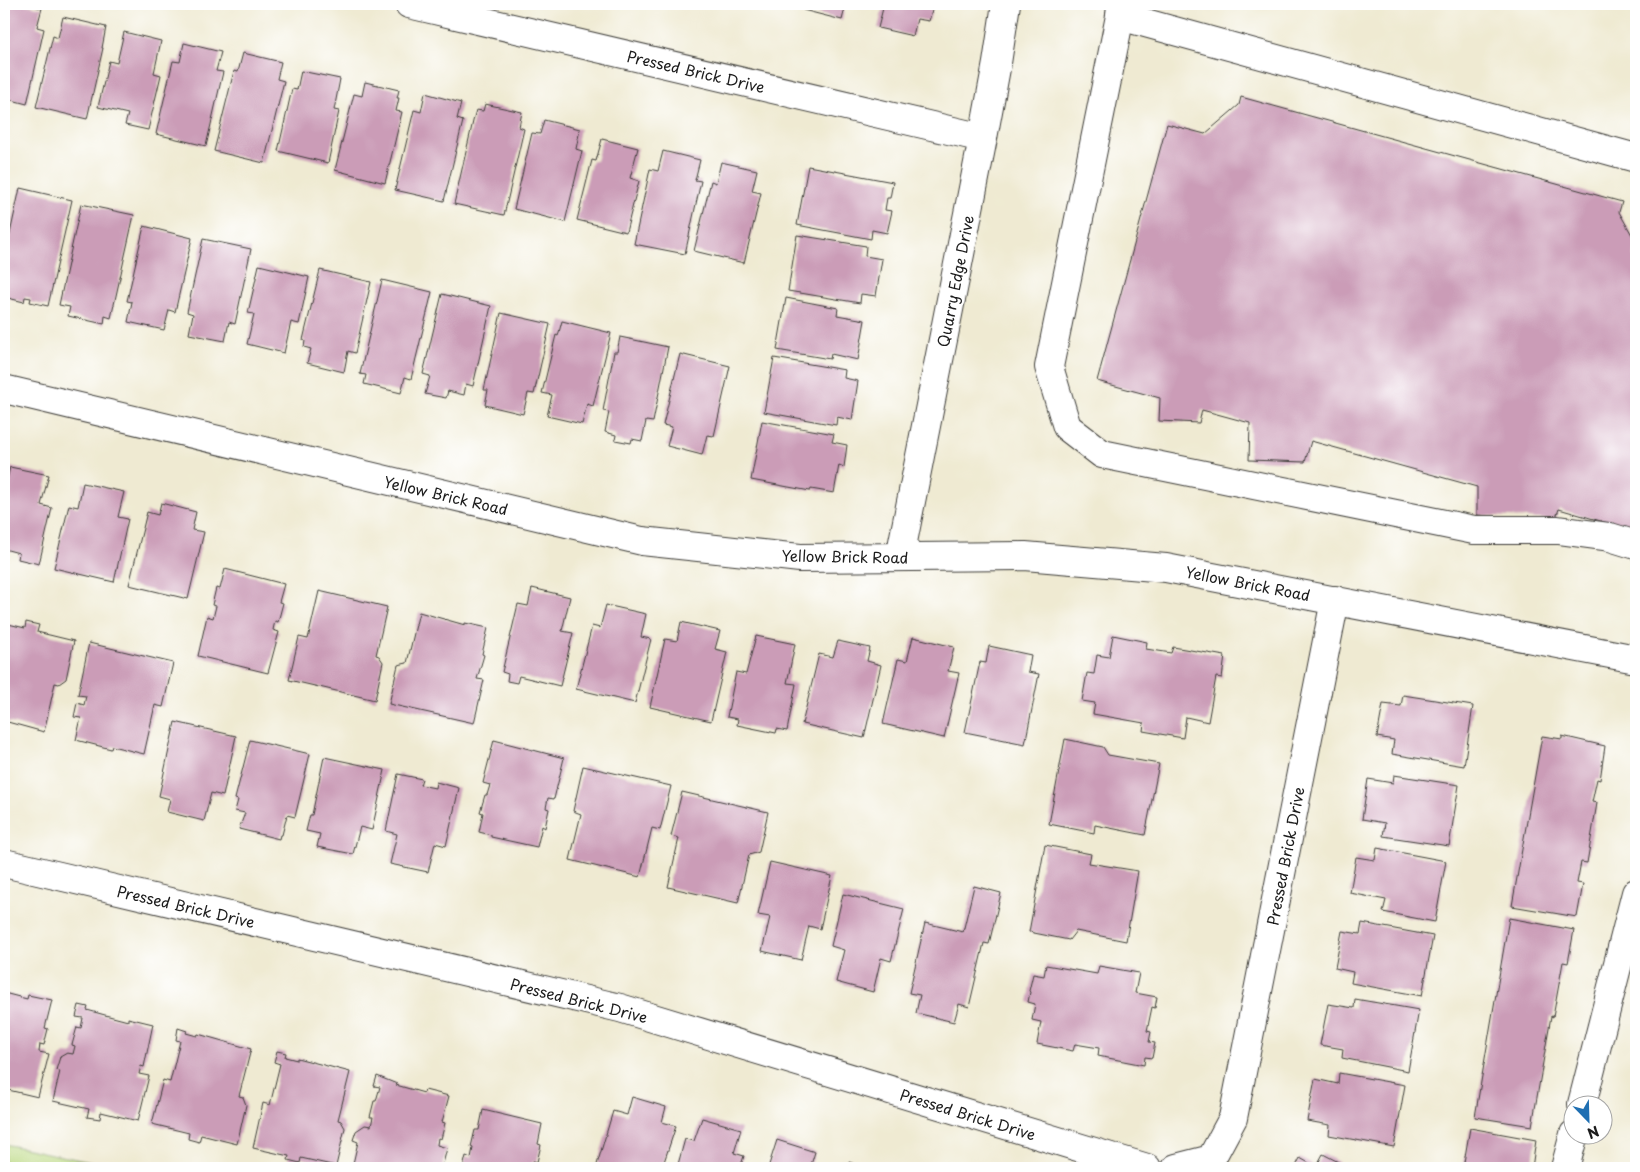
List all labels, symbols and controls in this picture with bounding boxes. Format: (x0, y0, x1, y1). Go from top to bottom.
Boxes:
street label: Pressed Brick Drive (625, 44, 767, 98)
street label: Quarry Edge Drive (931, 213, 979, 349)
street label: Yellow Brick Road (382, 470, 510, 520)
street label: Yellow Brick Road (781, 543, 909, 569)
street label: Yellow Brick Road (1184, 560, 1312, 606)
street label: Pressed Brick Drive (1260, 785, 1310, 927)
street label: Pressed Brick Drive (115, 879, 257, 933)
street label: Pressed Brick Drive (508, 972, 650, 1028)
street label: Pressed Brick Drive (897, 1082, 1039, 1146)
north arrow (1562, 1094, 1612, 1144)
text: N (1584, 1121, 1602, 1144)

